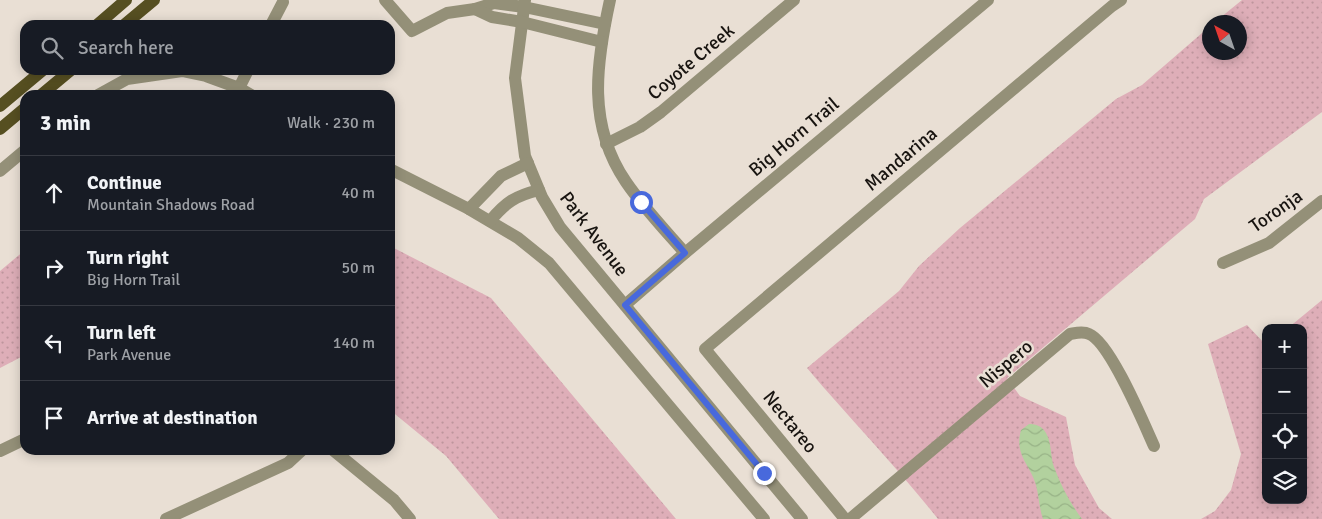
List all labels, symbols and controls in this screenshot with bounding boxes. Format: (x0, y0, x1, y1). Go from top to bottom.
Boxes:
north arrow (1202, 15, 1247, 60)
street label: Coyote Creek (643, 18, 740, 105)
search box (20, 20, 395, 75)
icon: search (38, 34, 66, 62)
text: Search here (78, 36, 174, 60)
street label: Big Horn Trail (744, 92, 844, 182)
text: 3 min (40, 110, 91, 136)
text: Walk · 230 m (287, 113, 375, 133)
street label: Mandarina (860, 122, 942, 196)
text: Continue (87, 171, 162, 195)
icon: ahead (40, 179, 68, 207)
text: 40 m (341, 183, 375, 203)
street label: Toronja (1245, 184, 1307, 238)
street label: Park Avenue (554, 187, 634, 281)
route start (630, 191, 653, 214)
text: Mountain Shadows Road (87, 195, 255, 215)
text: Turn right (87, 246, 169, 270)
icon: right (40, 254, 68, 282)
text: 50 m (341, 258, 375, 278)
text: Big Horn Trail (87, 270, 180, 290)
text: Turn left (87, 321, 156, 345)
map controls (1262, 324, 1307, 504)
button: + (1262, 324, 1307, 369)
icon: left (40, 329, 68, 357)
text: 140 m (333, 333, 375, 353)
street label: Nispero (974, 335, 1038, 393)
text: Park Avenue (87, 345, 171, 365)
button: − (1262, 369, 1307, 414)
street label: Nectareo (757, 386, 823, 458)
icon: arrive (40, 404, 68, 432)
text: Arrive at destination (87, 406, 258, 430)
button: locate (1262, 414, 1307, 459)
button: layers (1262, 459, 1307, 504)
route end (753, 462, 776, 485)

